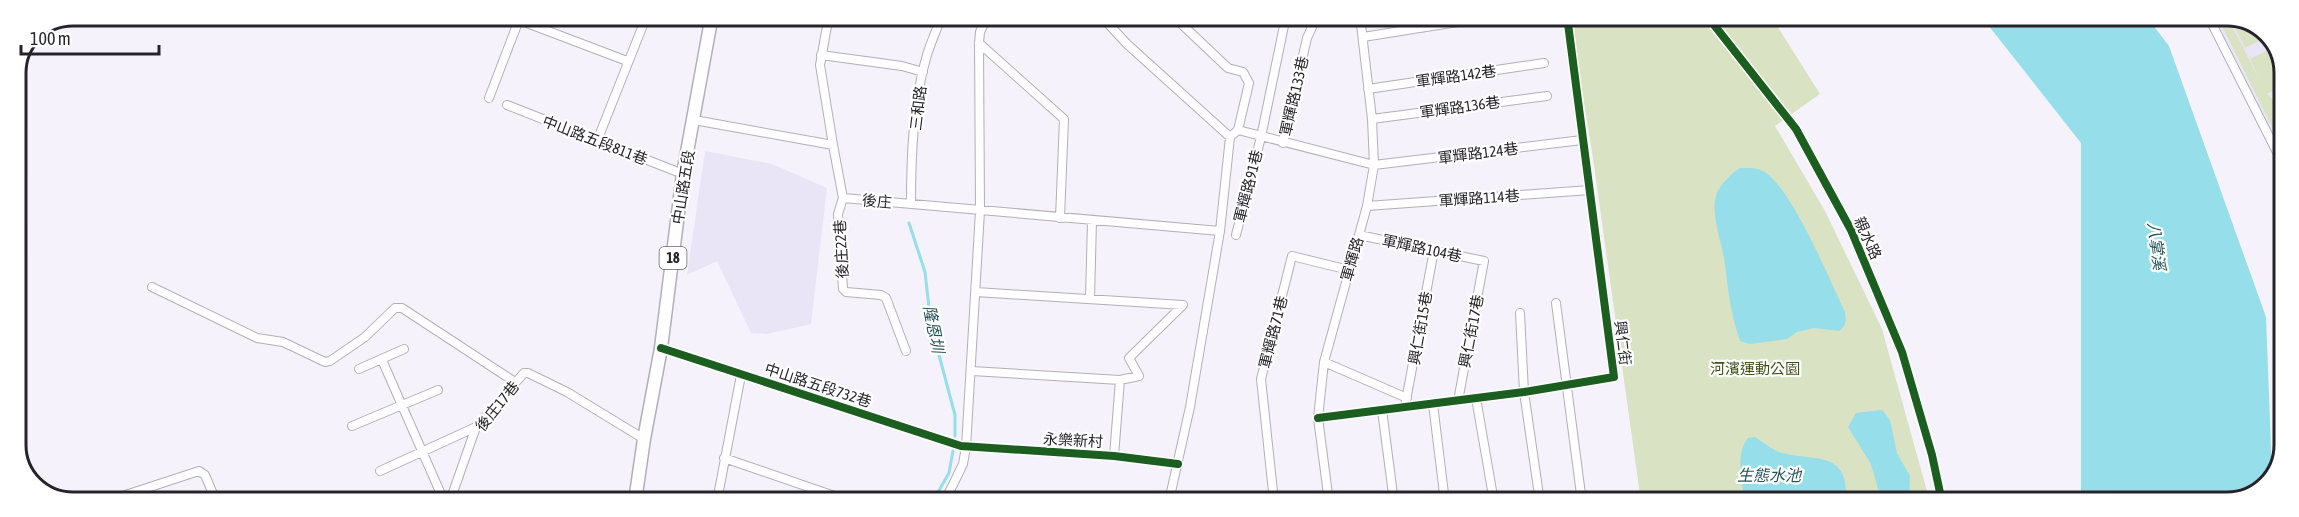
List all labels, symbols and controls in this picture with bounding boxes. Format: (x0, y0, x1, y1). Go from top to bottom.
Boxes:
scale bar (21, 18, 159, 56)
text: 100 m (30, 28, 71, 49)
street label: 軍輝路133巷 (1277, 55, 1311, 137)
street label: 軍輝路142巷 (1415, 62, 1497, 90)
street label: 三和路 (907, 85, 929, 131)
street label: 軍輝路136巷 (1419, 93, 1501, 121)
street label: 中山路五段811巷 (540, 112, 650, 168)
street label: 軍輝路124巷 (1437, 140, 1519, 166)
street label: 軍輝路91巷 (1231, 148, 1265, 224)
street label: 中山路五段 (669, 149, 697, 225)
street label: 軍輝路114巷 (1438, 187, 1520, 209)
street label: 後庄 (861, 191, 893, 211)
street label: 親水路 (1851, 214, 1885, 262)
street label: 後庄22巷 (831, 219, 851, 279)
water label: 八掌溪 (2145, 221, 2169, 273)
street label: 軍輝路104巷 (1381, 231, 1463, 265)
street label: 軍輝路 (1338, 235, 1366, 283)
road number: 18 (660, 247, 686, 269)
street label: 興仁街15巷 (1405, 290, 1435, 366)
street label: 興仁街17巷 (1456, 293, 1486, 369)
street label: 軍輝路71巷 (1256, 294, 1290, 370)
water label: 隆恩圳 (921, 304, 948, 356)
street label: 興仁街 (1612, 320, 1634, 366)
street label: 中山路五段732巷 (763, 360, 873, 410)
park label: 河濱運動公園 (1710, 360, 1800, 377)
street label: 後庄17巷 (472, 378, 522, 434)
street label: 永樂新村 (1043, 430, 1103, 450)
water label: 生態水池 (1737, 466, 1803, 484)

